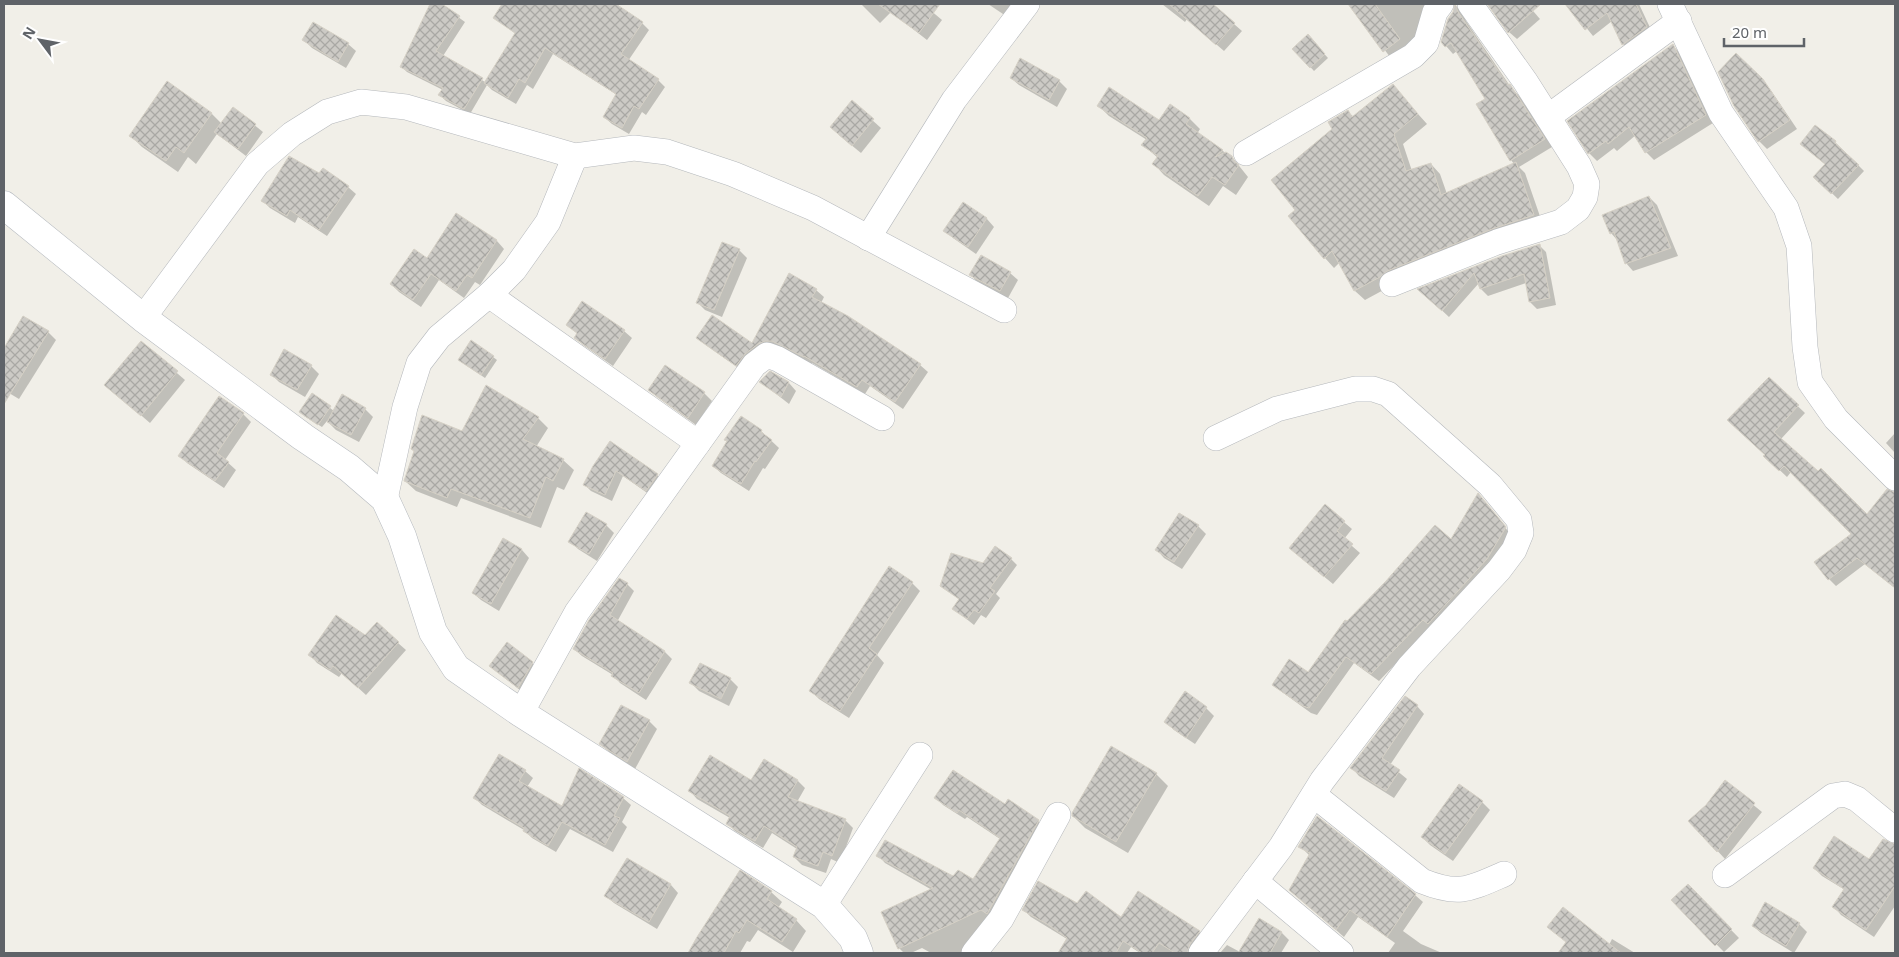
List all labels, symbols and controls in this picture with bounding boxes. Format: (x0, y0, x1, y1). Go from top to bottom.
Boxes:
north arrow (15, 15, 65, 65)
scale bar (1724, 15, 1804, 47)
text: 20 m (1732, 22, 1767, 42)
text: N (17, 23, 40, 43)

